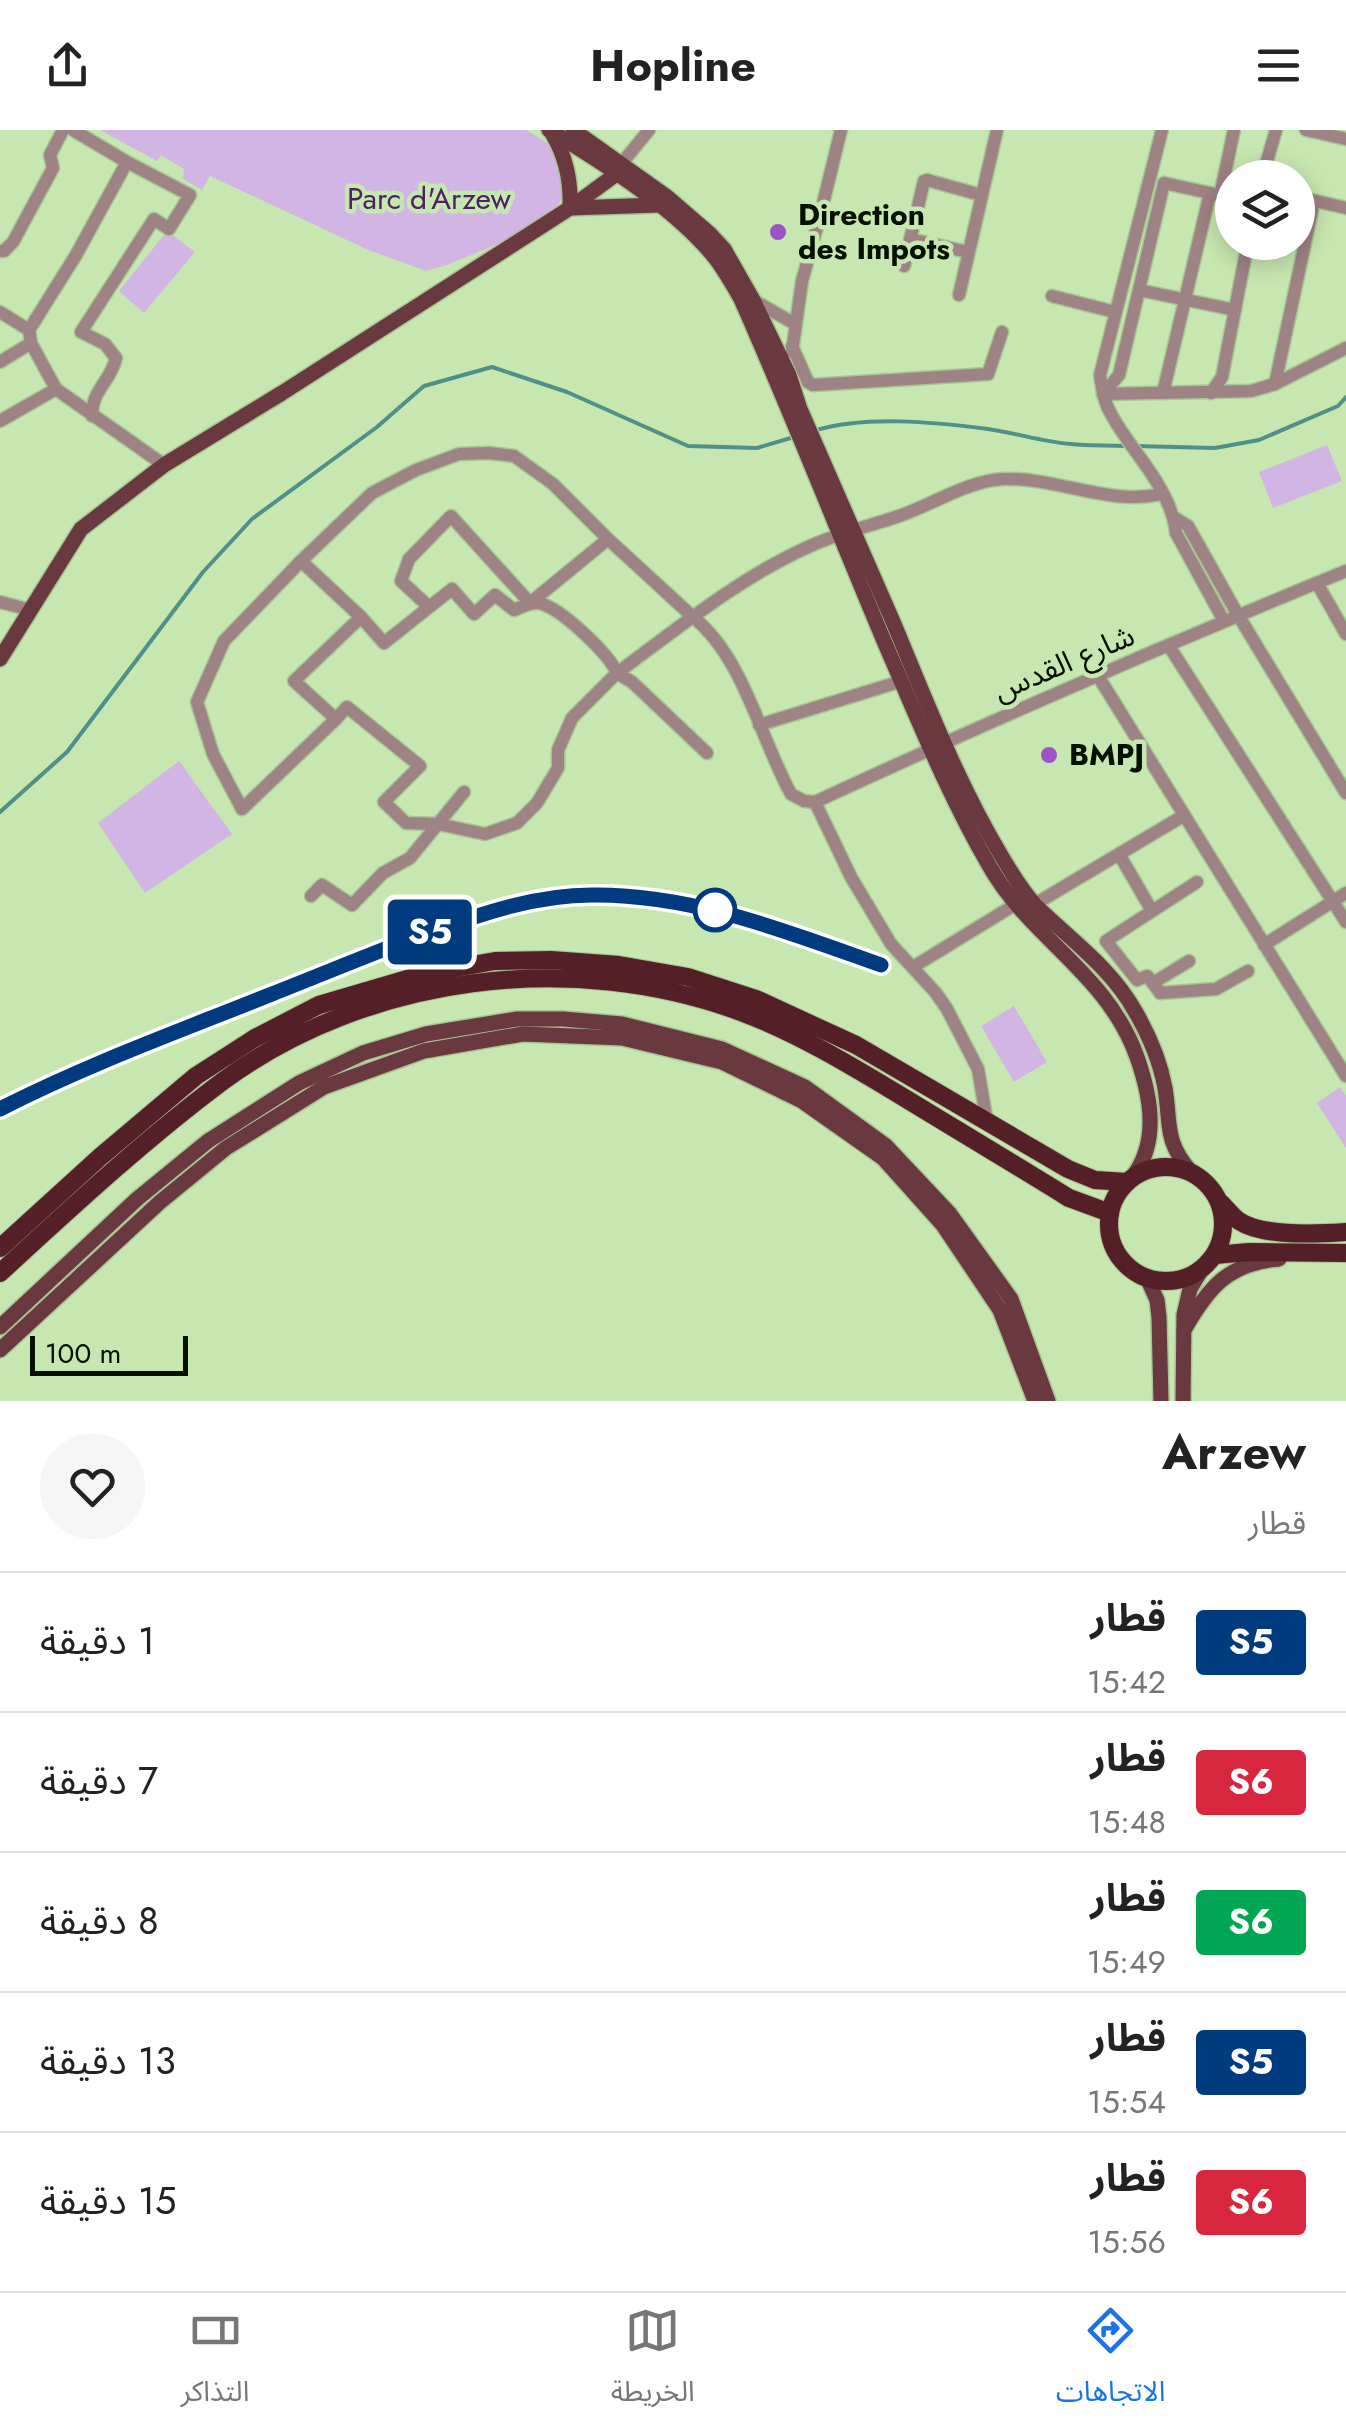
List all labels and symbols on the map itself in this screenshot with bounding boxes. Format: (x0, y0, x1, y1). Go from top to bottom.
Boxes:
park label: Parc d'Arzew (347, 177, 512, 220)
place label: Direction des Impots (798, 193, 950, 270)
marker: Direction des Impots (767, 221, 789, 243)
street label: شارع القدس (987, 614, 1141, 712)
place label: BMPJ (1069, 733, 1144, 776)
marker: BMPJ (1038, 744, 1060, 766)
unlabelled marker (694, 889, 736, 931)
line badge: S5 (385, 900, 475, 964)
scale bar (30, 1331, 188, 1376)

